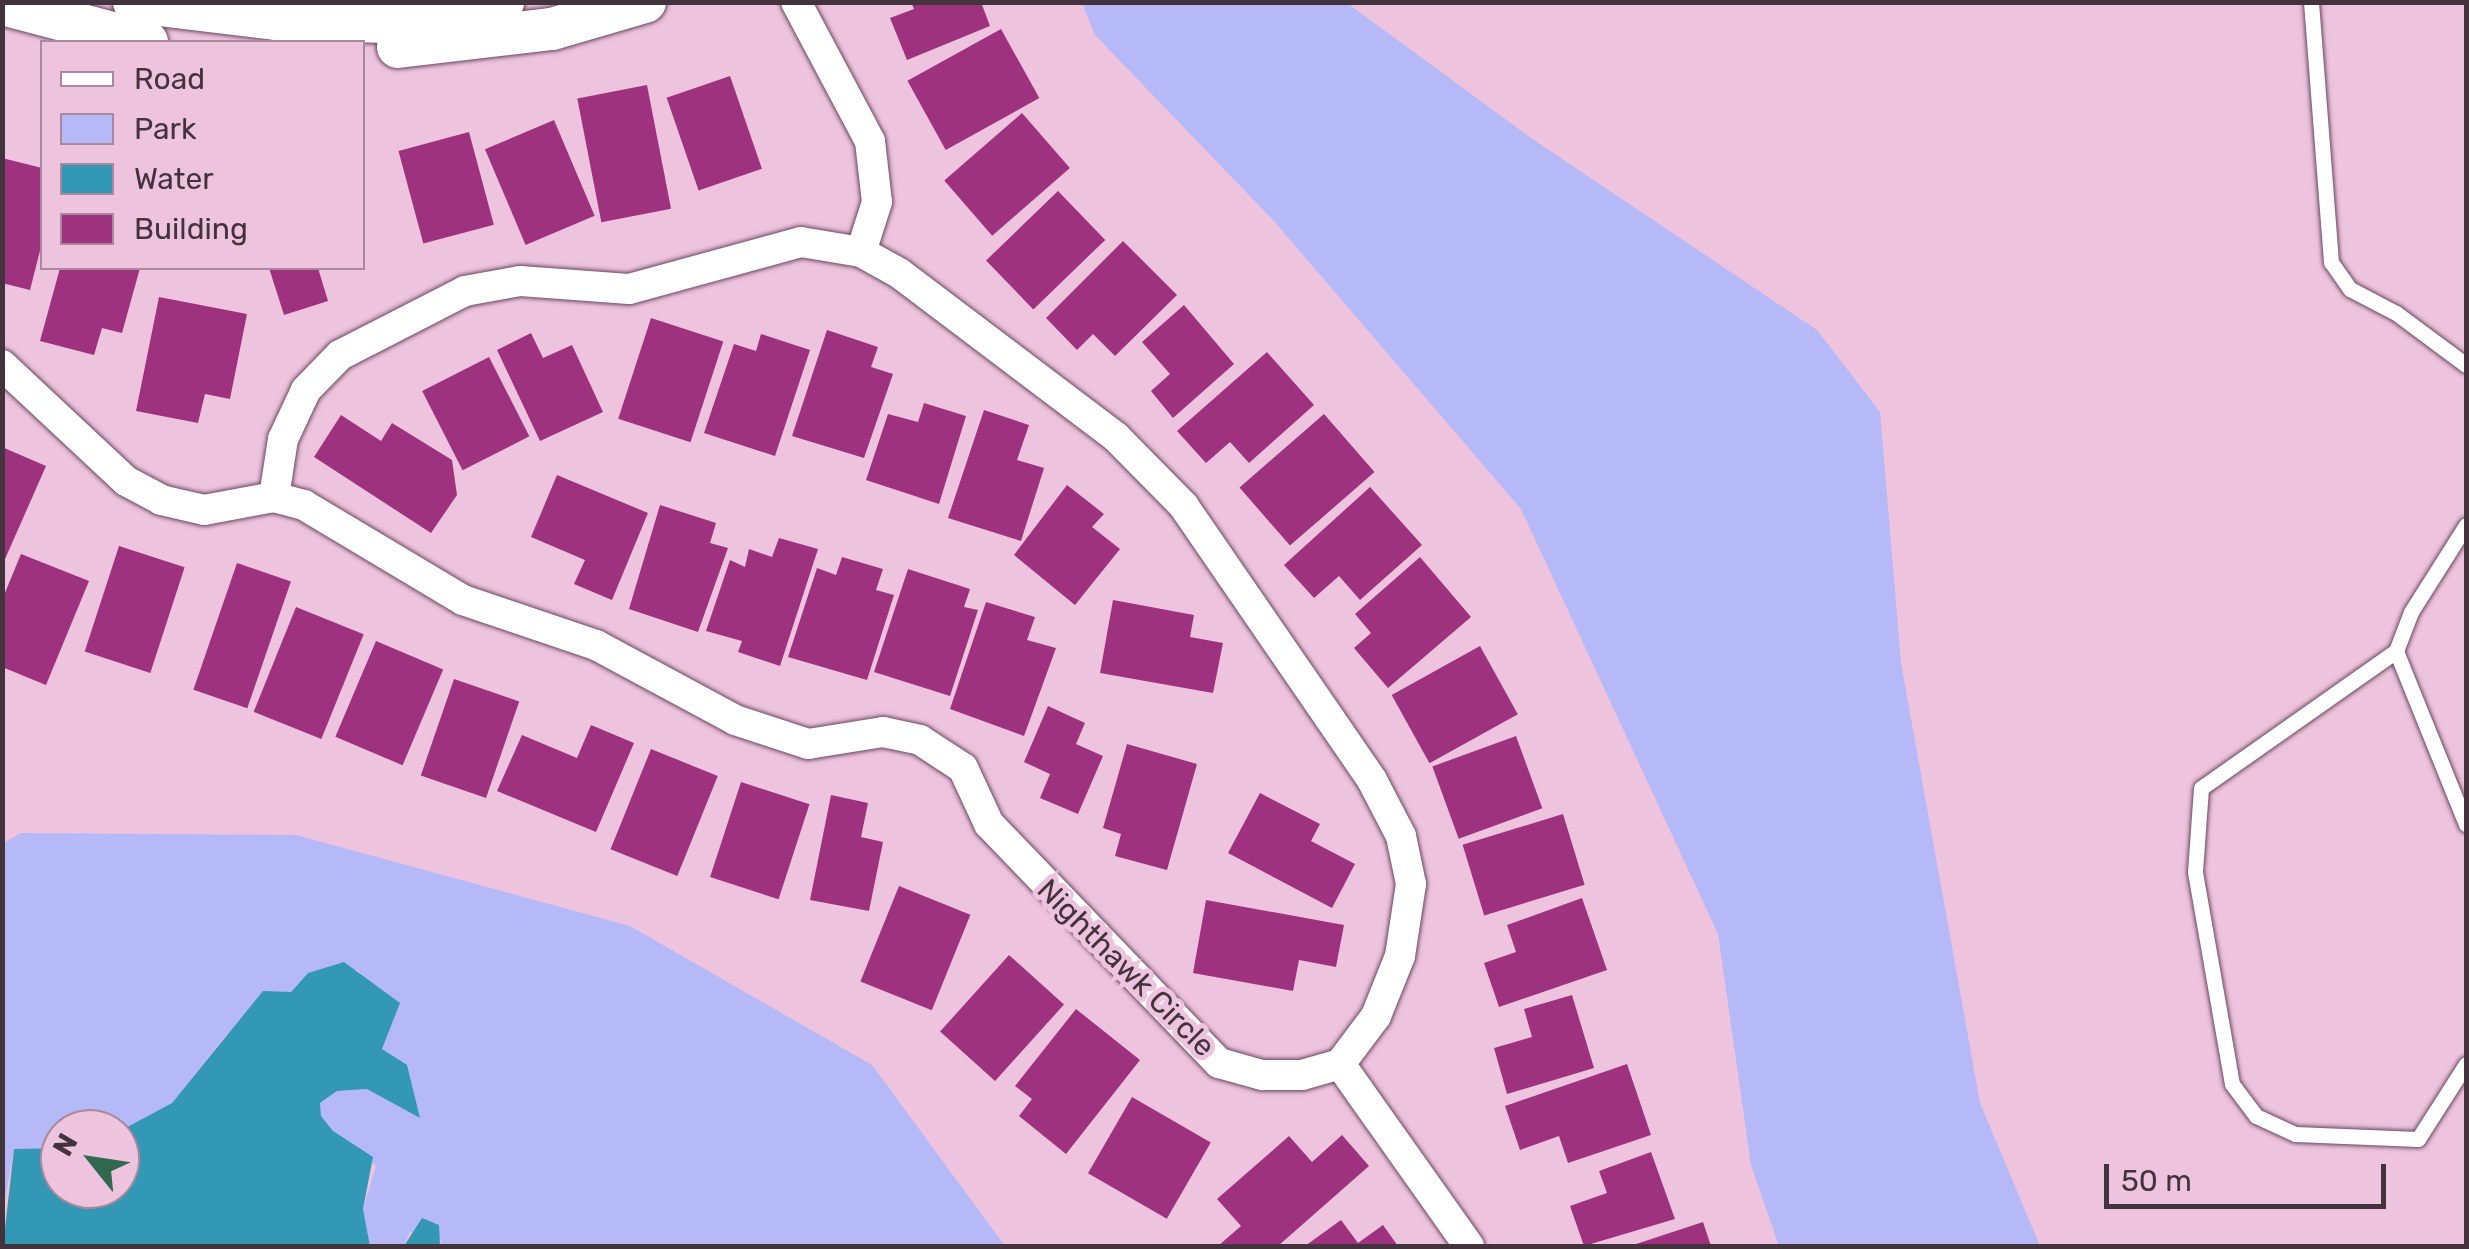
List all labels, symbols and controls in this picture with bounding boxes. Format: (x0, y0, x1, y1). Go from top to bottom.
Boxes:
legend (40, 40, 365, 270)
text: Road (134, 61, 205, 97)
text: Park (134, 111, 196, 147)
text: Water (134, 161, 214, 197)
text: Building (134, 211, 248, 247)
street label: Nighthawk Circle (1030, 872, 1222, 1064)
north arrow (40, 1109, 140, 1209)
text: N (46, 1128, 85, 1162)
scale bar (2109, 1144, 2392, 1206)
text: 50 m (2121, 1163, 2192, 1199)

